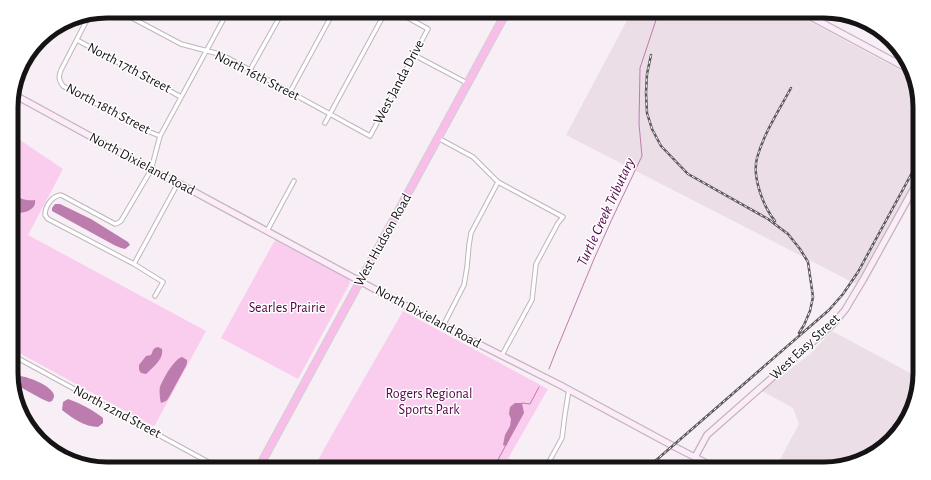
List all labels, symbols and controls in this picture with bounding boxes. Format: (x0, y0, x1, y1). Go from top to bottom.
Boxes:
street label: West Janda Drive (371, 38, 427, 126)
street label: North 17th Street (85, 40, 173, 96)
street label: North 16th Street (212, 49, 302, 104)
street label: North 18th Street (64, 81, 153, 137)
street label: North Dixieland Road (87, 130, 197, 198)
water label: Turtle Creek Tributary (574, 155, 638, 268)
street label: West Hudson Road (352, 191, 414, 289)
street label: North Dixieland Road (373, 283, 483, 351)
park label: Searles Prairie (249, 301, 325, 315)
street label: West Easy Street (767, 311, 843, 383)
street label: North 22nd Street (71, 383, 164, 441)
park label: Rogers Regional Sports Park (385, 387, 473, 417)

